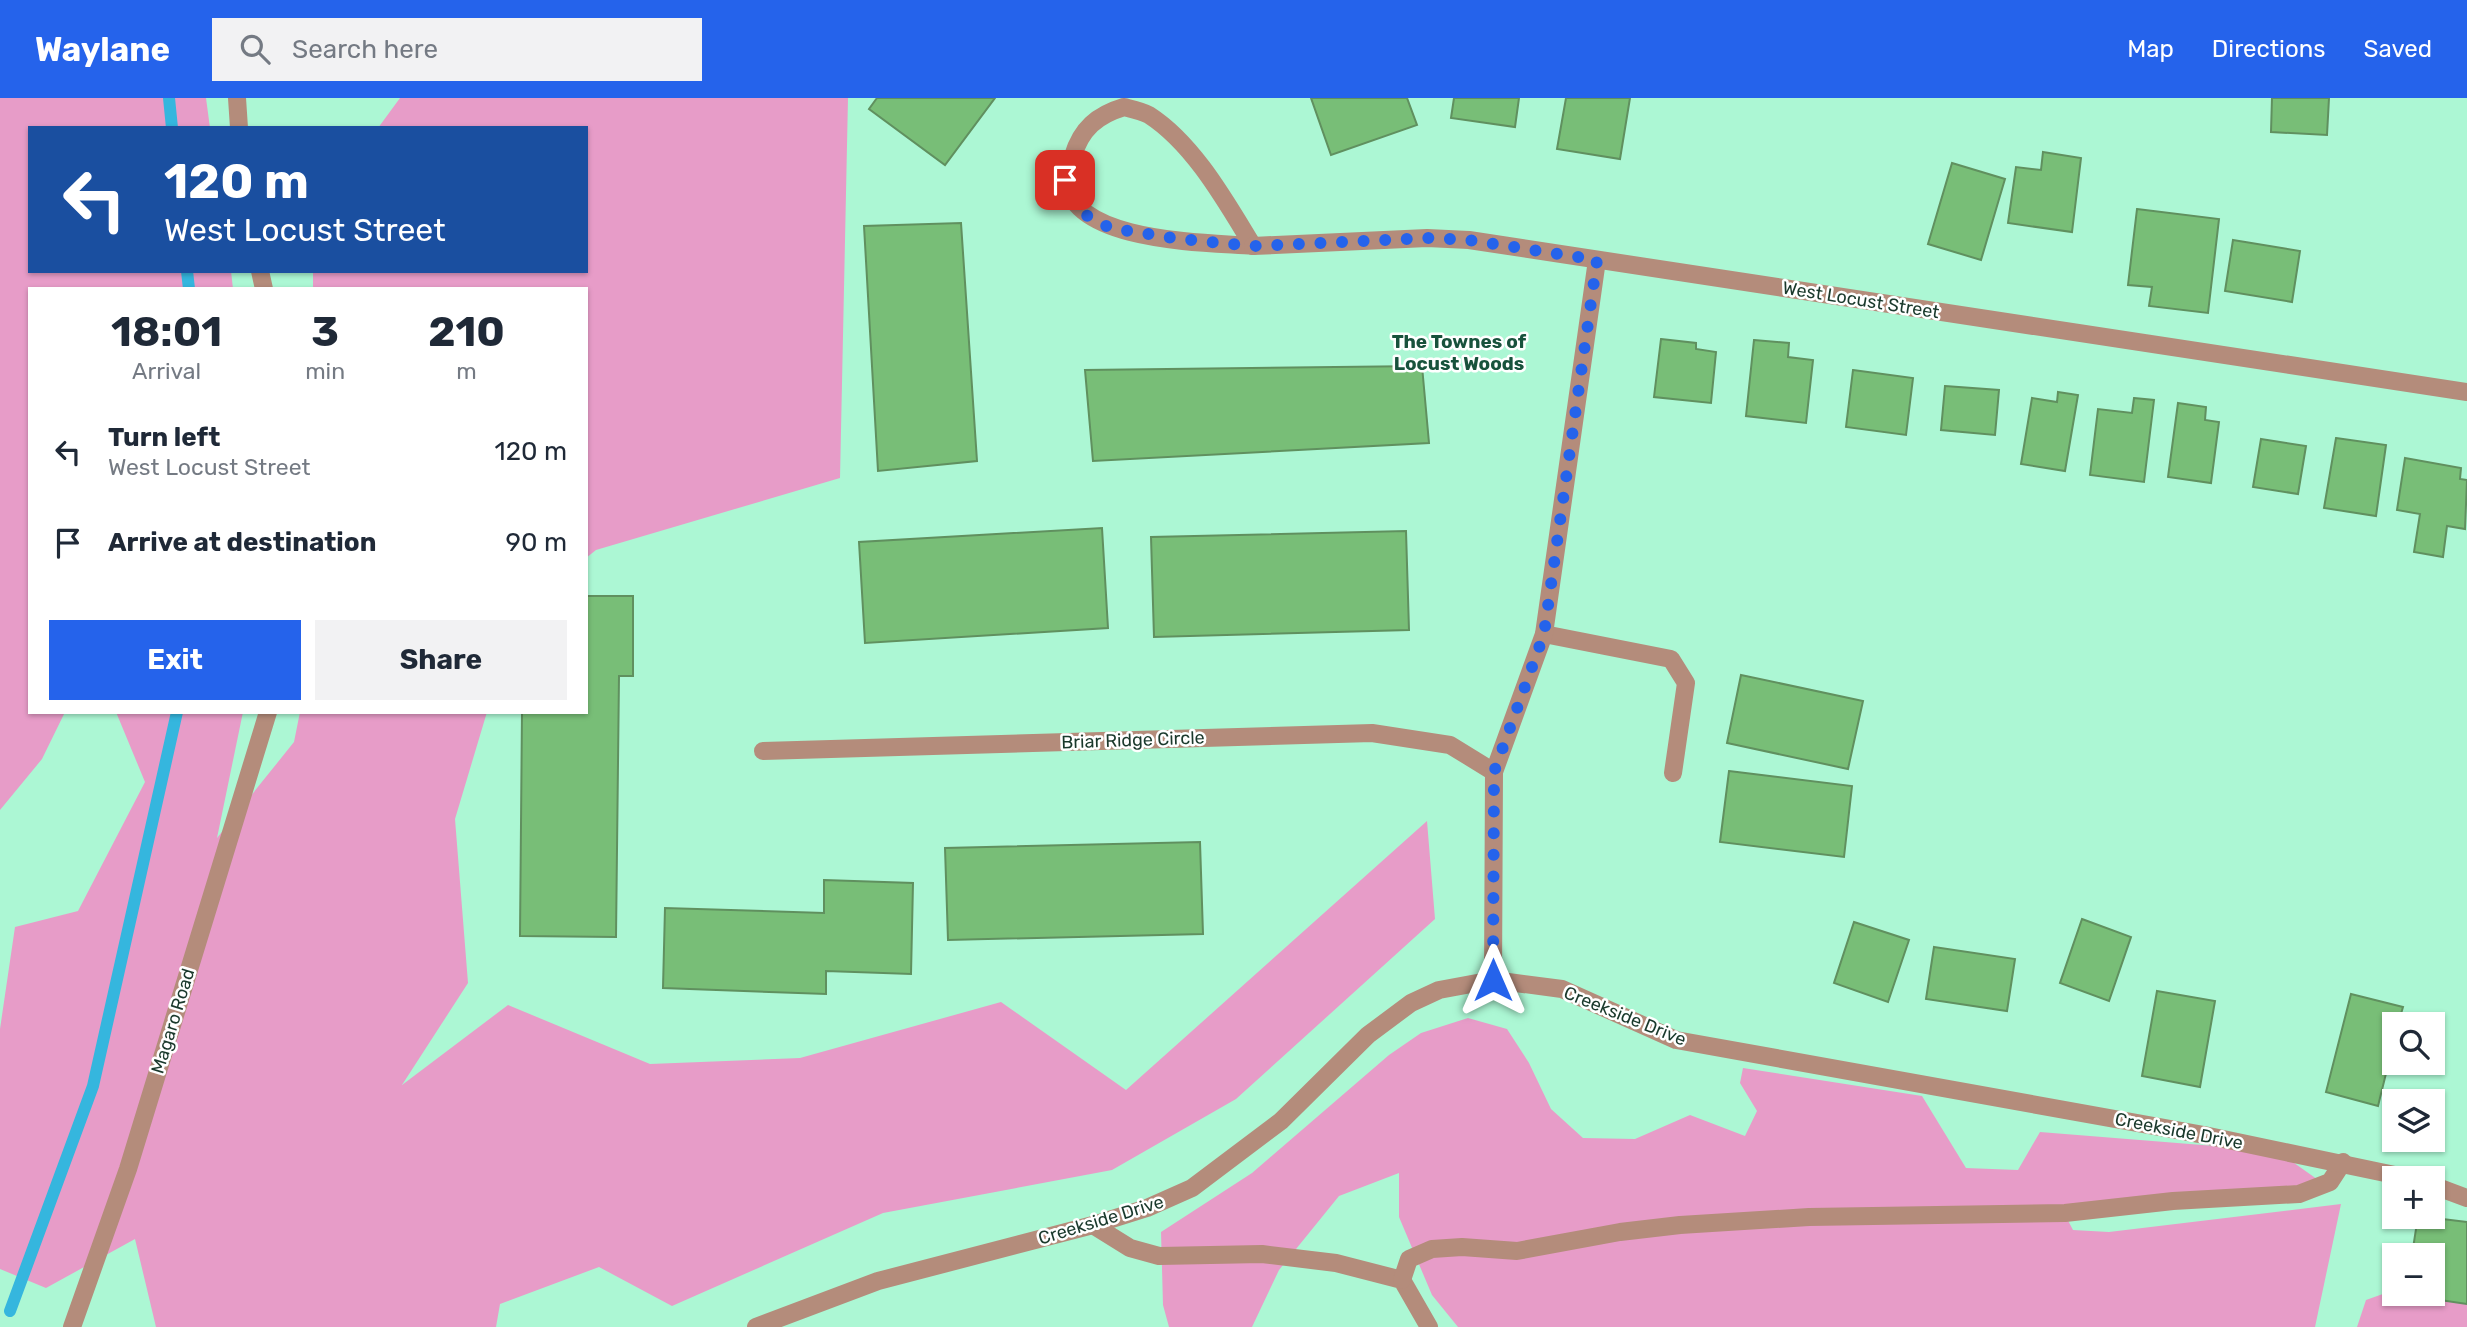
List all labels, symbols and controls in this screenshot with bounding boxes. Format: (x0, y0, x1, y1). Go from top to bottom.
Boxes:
search box (212, 18, 702, 81)
text: Waylane (35, 30, 170, 69)
icon: search (236, 30, 274, 68)
text: Search here (292, 34, 438, 65)
text: Map (2127, 35, 2174, 63)
text: Directions (2212, 35, 2325, 63)
text: Saved (2363, 35, 2432, 63)
pin (1035, 150, 1095, 210)
text: 120 m (164, 152, 309, 210)
icon: left (49, 154, 140, 245)
icon: arrive (1046, 161, 1084, 199)
text: West Locust Street (164, 211, 446, 249)
street label: West Locust Street (1781, 277, 1941, 323)
text: 18:01 (111, 307, 222, 357)
text: 3 (311, 307, 339, 357)
text: 210 (428, 307, 505, 357)
district label: The Townes of Locust Woods (1392, 330, 1527, 375)
text: Arrival (132, 357, 201, 385)
text: min (305, 357, 345, 385)
text: m (456, 357, 477, 385)
text: Turn left (108, 422, 220, 453)
icon: left (49, 433, 87, 471)
text: 120 m (495, 436, 567, 467)
text: West Locust Street (108, 453, 310, 481)
icon: arrive (49, 524, 87, 562)
text: Arrive at destination (108, 527, 376, 558)
text: 90 m (506, 527, 567, 558)
button: Exit (49, 620, 301, 700)
button: Share (315, 620, 567, 700)
street label: Briar Ridge Circle (1061, 727, 1205, 753)
position arrow (1456, 943, 1530, 1017)
street label: Magaro Road (147, 966, 199, 1076)
street label: Creekside Drive (1561, 981, 1689, 1051)
map controls (2382, 1012, 2445, 1306)
button: search (2382, 1012, 2445, 1075)
button: layers (2382, 1089, 2445, 1152)
street label: Creekside Drive (2113, 1108, 2245, 1154)
button: + (2382, 1166, 2445, 1229)
street label: Creekside Drive (1036, 1190, 1166, 1250)
button: − (2382, 1243, 2445, 1306)

